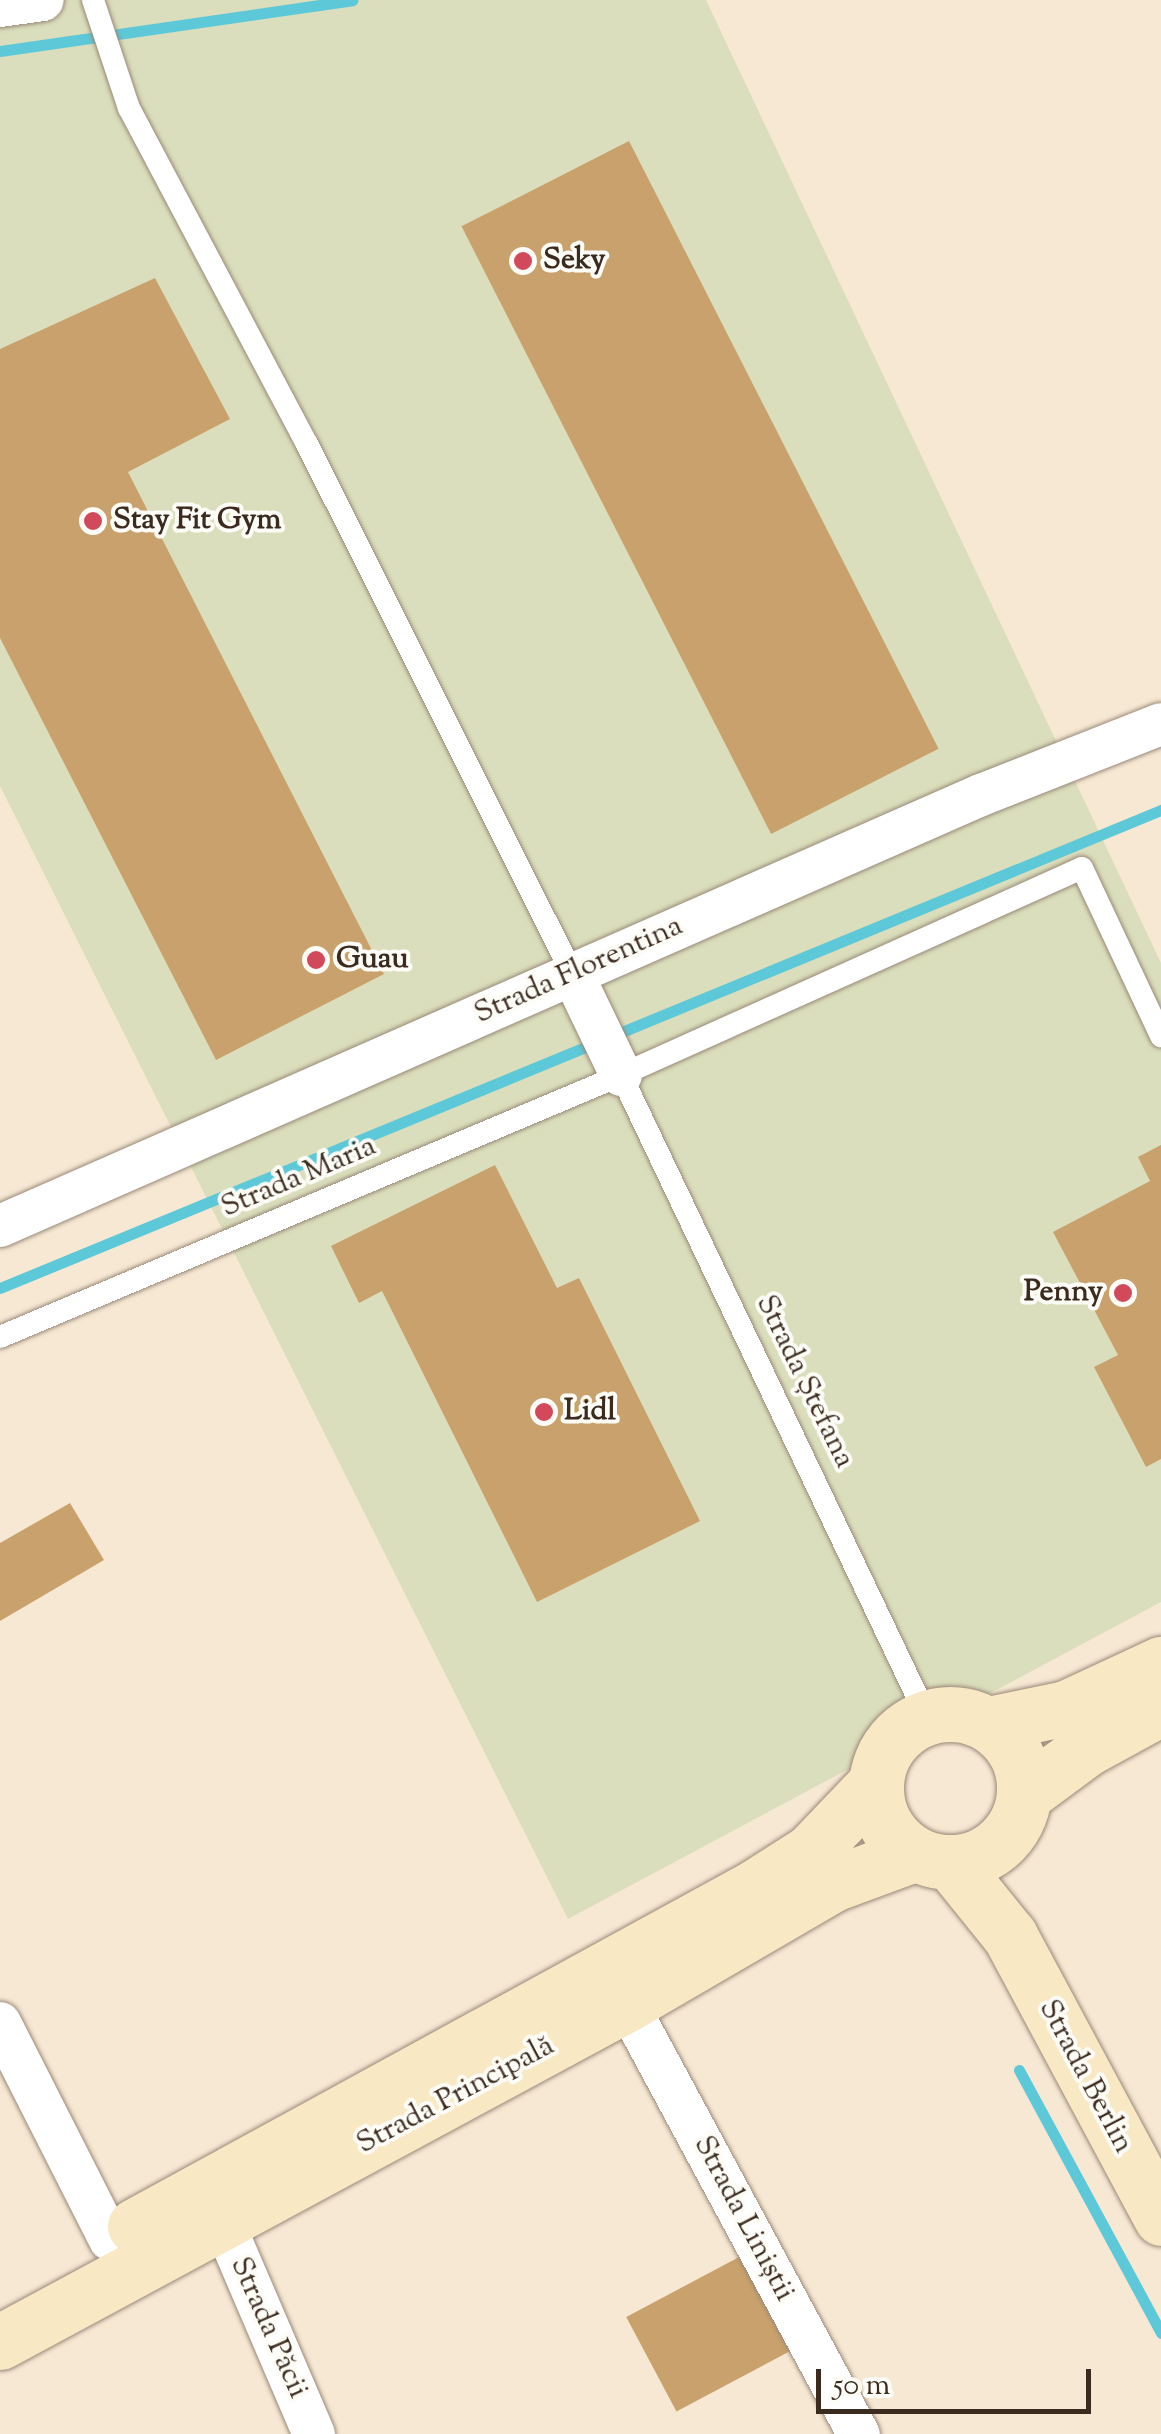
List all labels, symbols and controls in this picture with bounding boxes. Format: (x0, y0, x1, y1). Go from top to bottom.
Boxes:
place label: Seky (543, 243, 605, 279)
marker: Seky (512, 250, 534, 272)
place label: Stay Fit Gym (113, 503, 281, 539)
marker: Stay Fit Gym (82, 510, 104, 532)
street label: Strada Florentina (469, 909, 689, 1033)
place label: Guau (336, 942, 409, 978)
marker: Guau (305, 949, 327, 971)
street label: Strada Maria (216, 1129, 382, 1227)
place label: Penny (1024, 1275, 1103, 1311)
marker: Penny (1112, 1282, 1134, 1304)
street label: Strada Ștefana (747, 1290, 861, 1474)
place label: Lidl (564, 1394, 616, 1430)
marker: Lidl (533, 1401, 555, 1423)
street label: Strada Berlin (1030, 1994, 1140, 2160)
street label: Strada Principală (351, 2029, 561, 2163)
street label: Strada Liniștii (684, 2130, 802, 2308)
street label: Strada Păcii (221, 2252, 315, 2404)
scale bar (821, 2349, 1096, 2411)
text: 50 m (833, 2365, 890, 2408)

